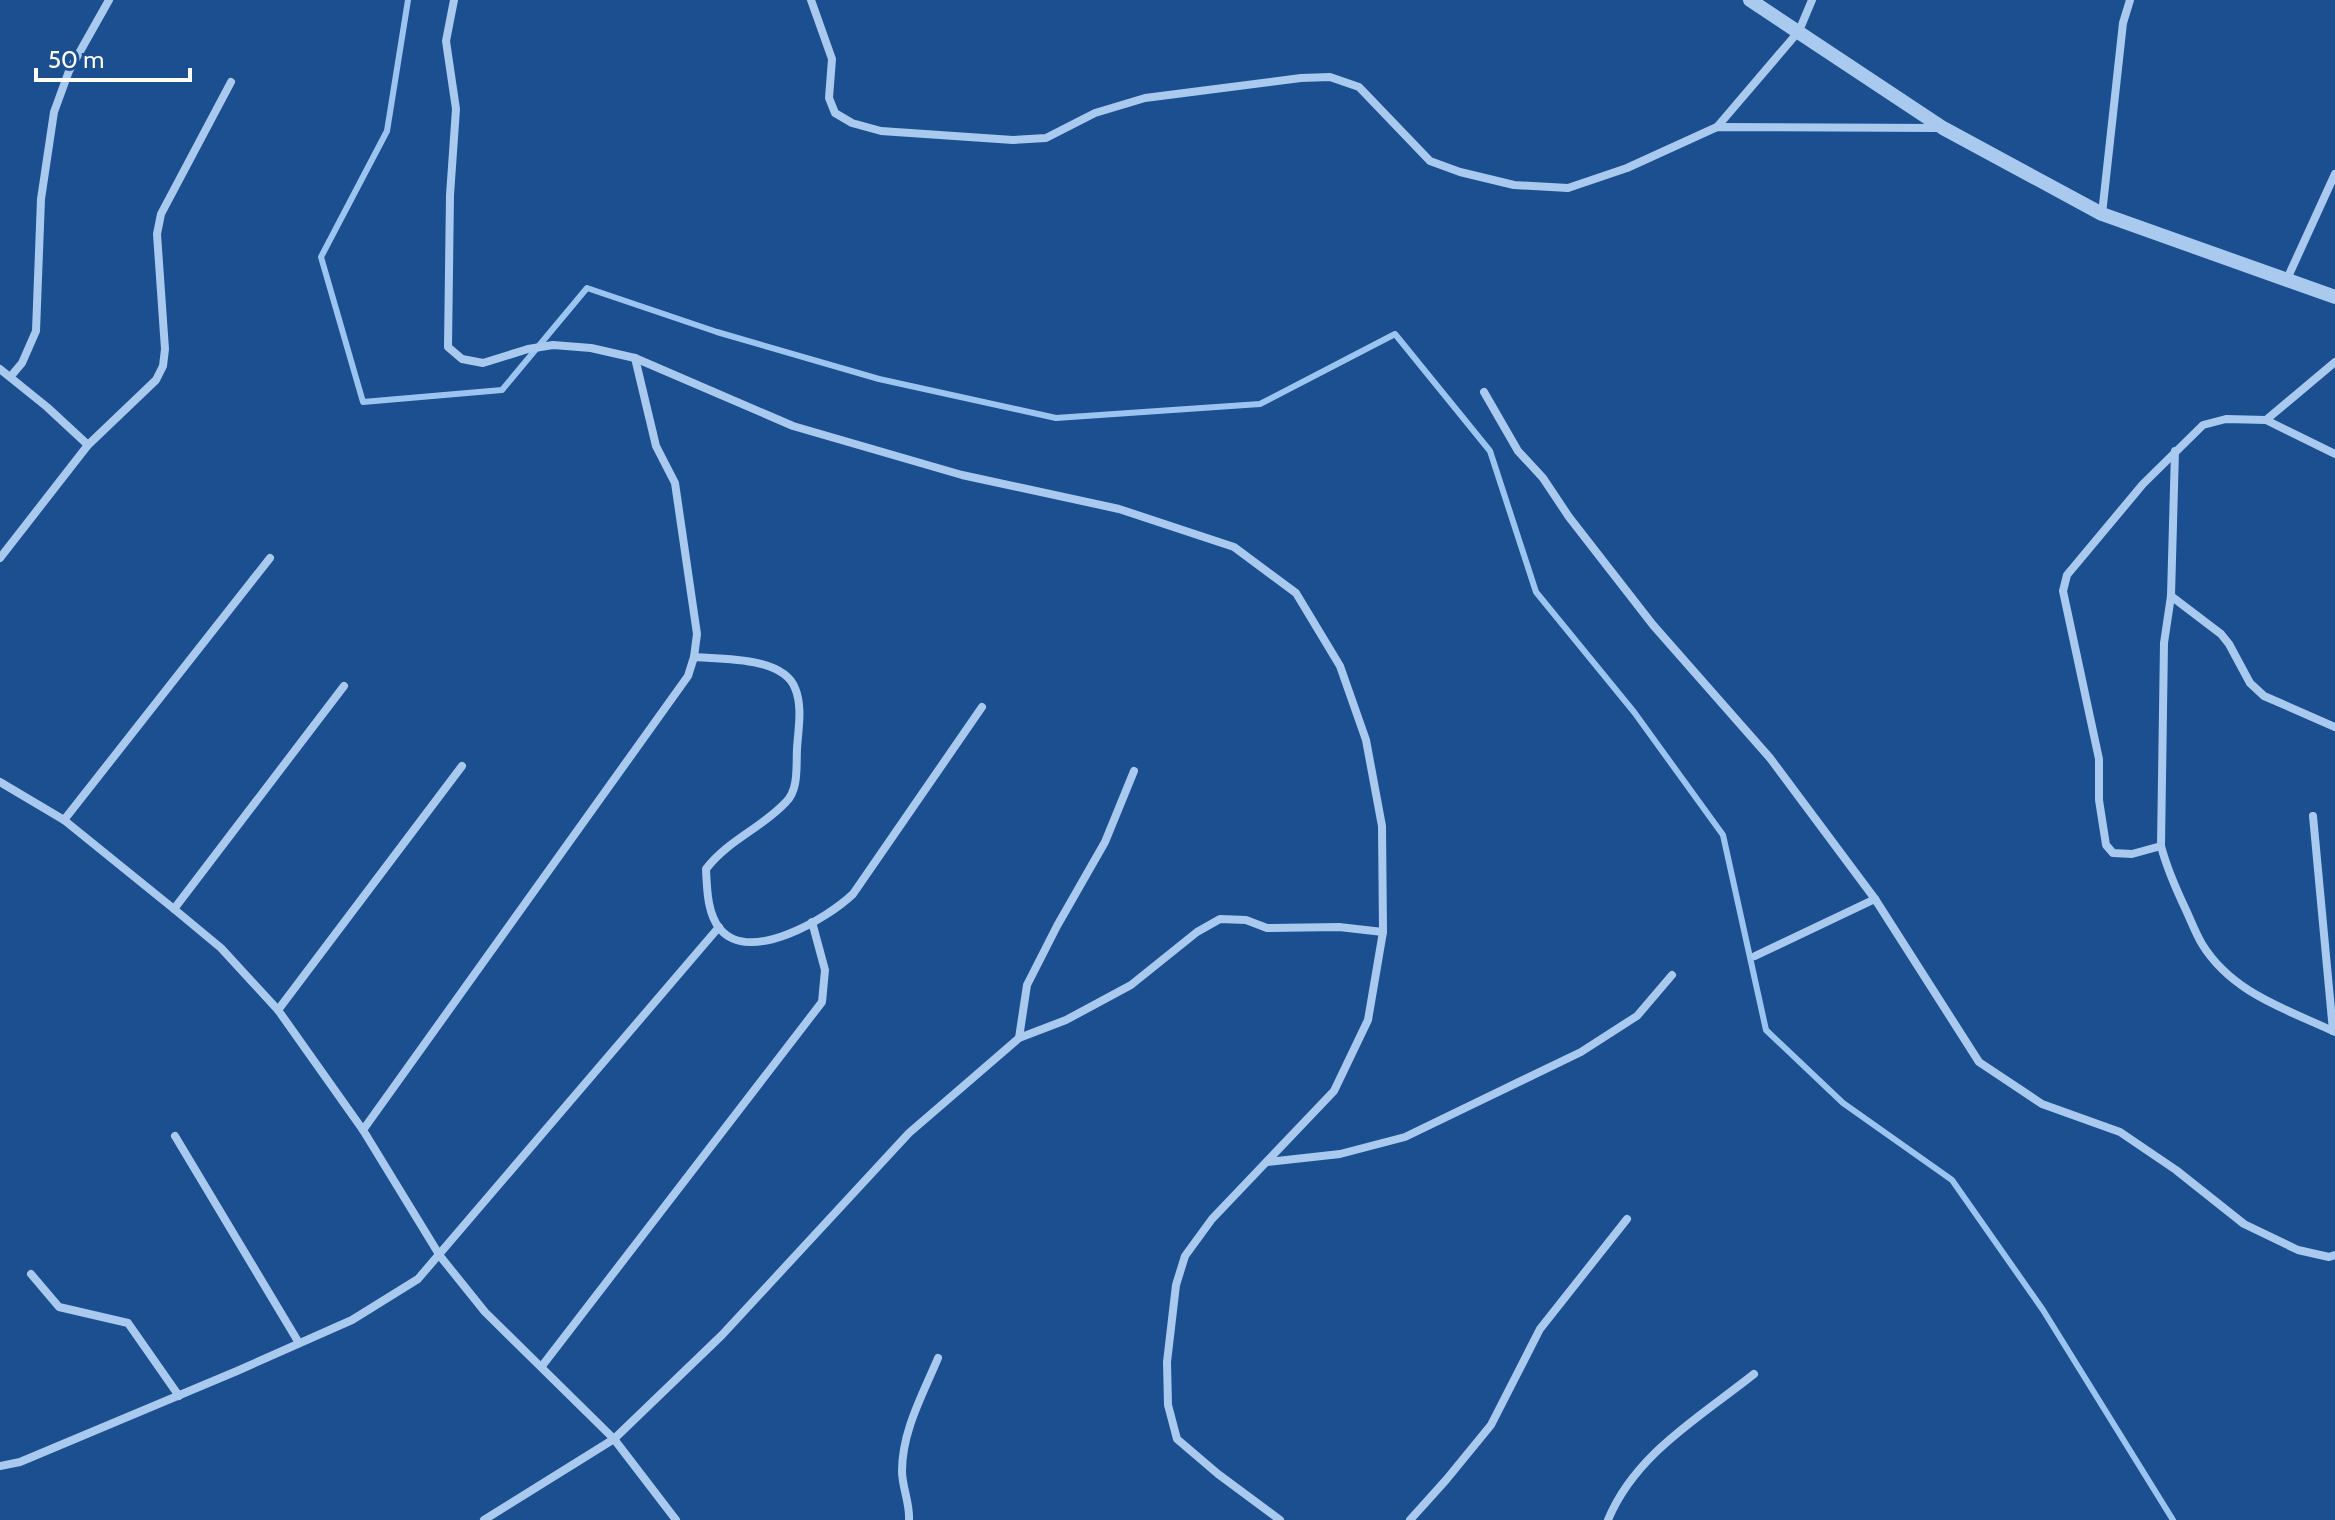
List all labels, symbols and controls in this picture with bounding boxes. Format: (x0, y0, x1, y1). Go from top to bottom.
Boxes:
scale bar (36, 32, 190, 82)
text: 50 m (48, 45, 104, 74)

